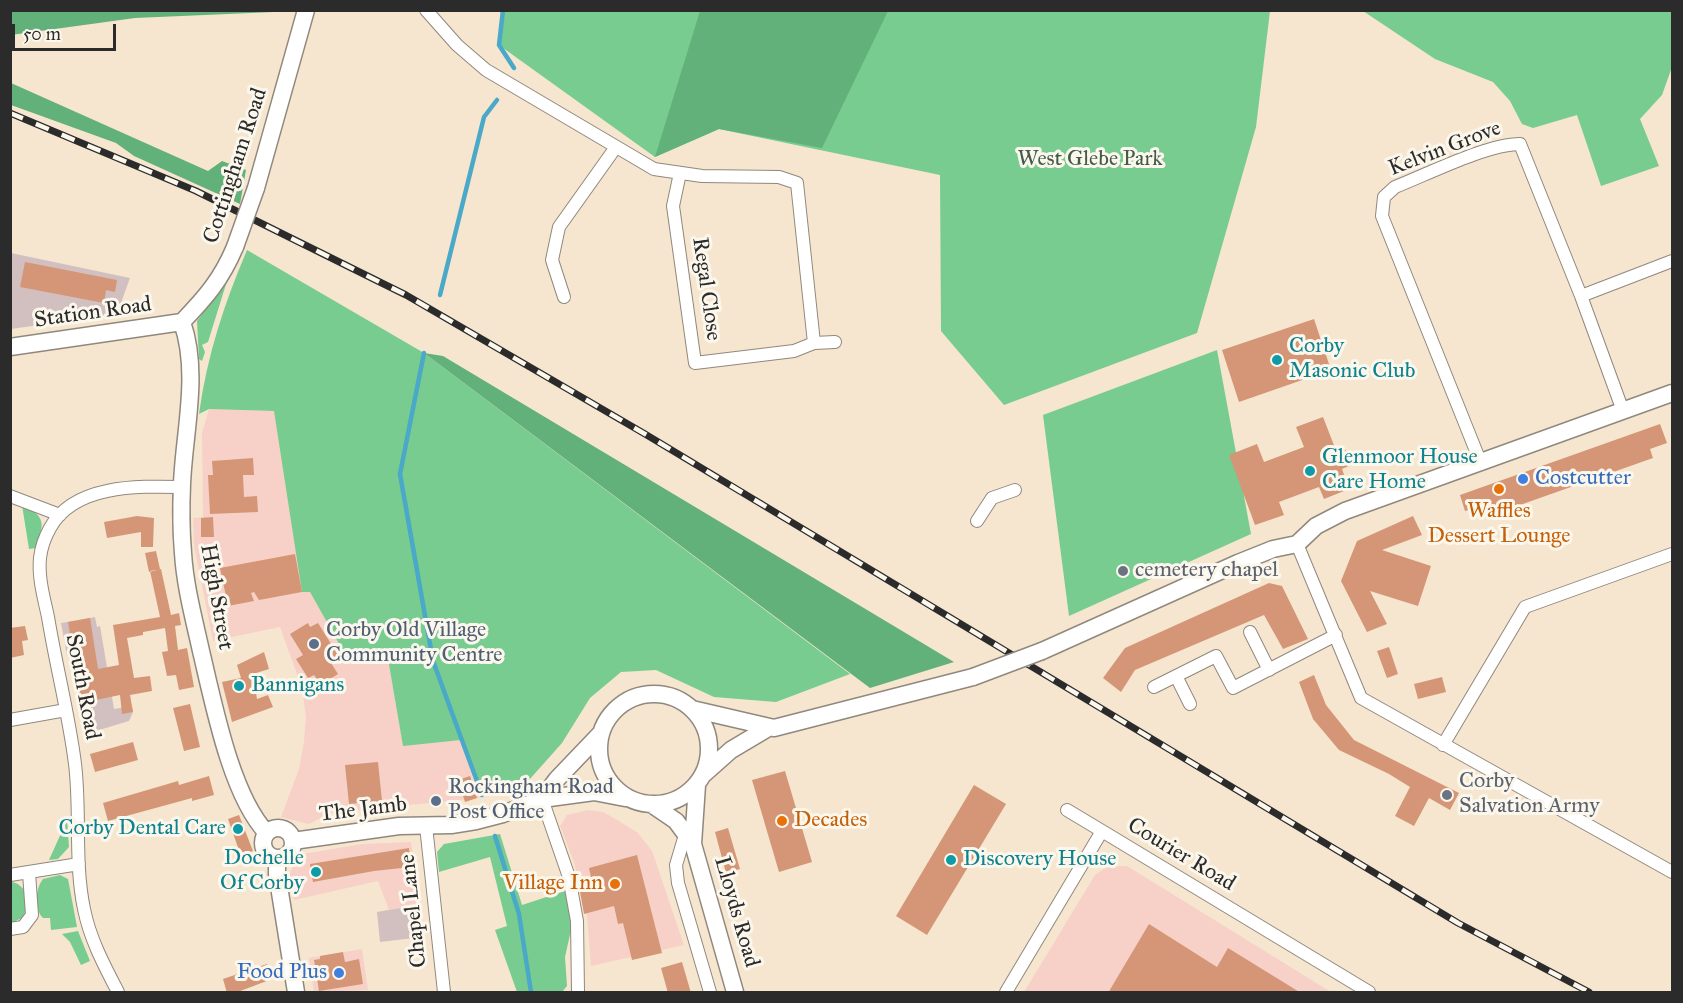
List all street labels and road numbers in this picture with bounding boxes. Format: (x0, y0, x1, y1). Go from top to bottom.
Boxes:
street label: Cottingham Road (198, 85, 274, 247)
street label: Kelvin Grove (1385, 115, 1505, 183)
street label: Regal Close (686, 236, 726, 342)
street label: Station Road (33, 292, 153, 334)
street label: High Street (194, 542, 238, 652)
street label: South Road (59, 632, 105, 742)
street label: The Jamb (318, 792, 408, 828)
street label: Courier Road (1122, 812, 1240, 898)
street label: Chapel Lane (395, 853, 433, 969)
street label: Lloyds Road (708, 854, 764, 970)

